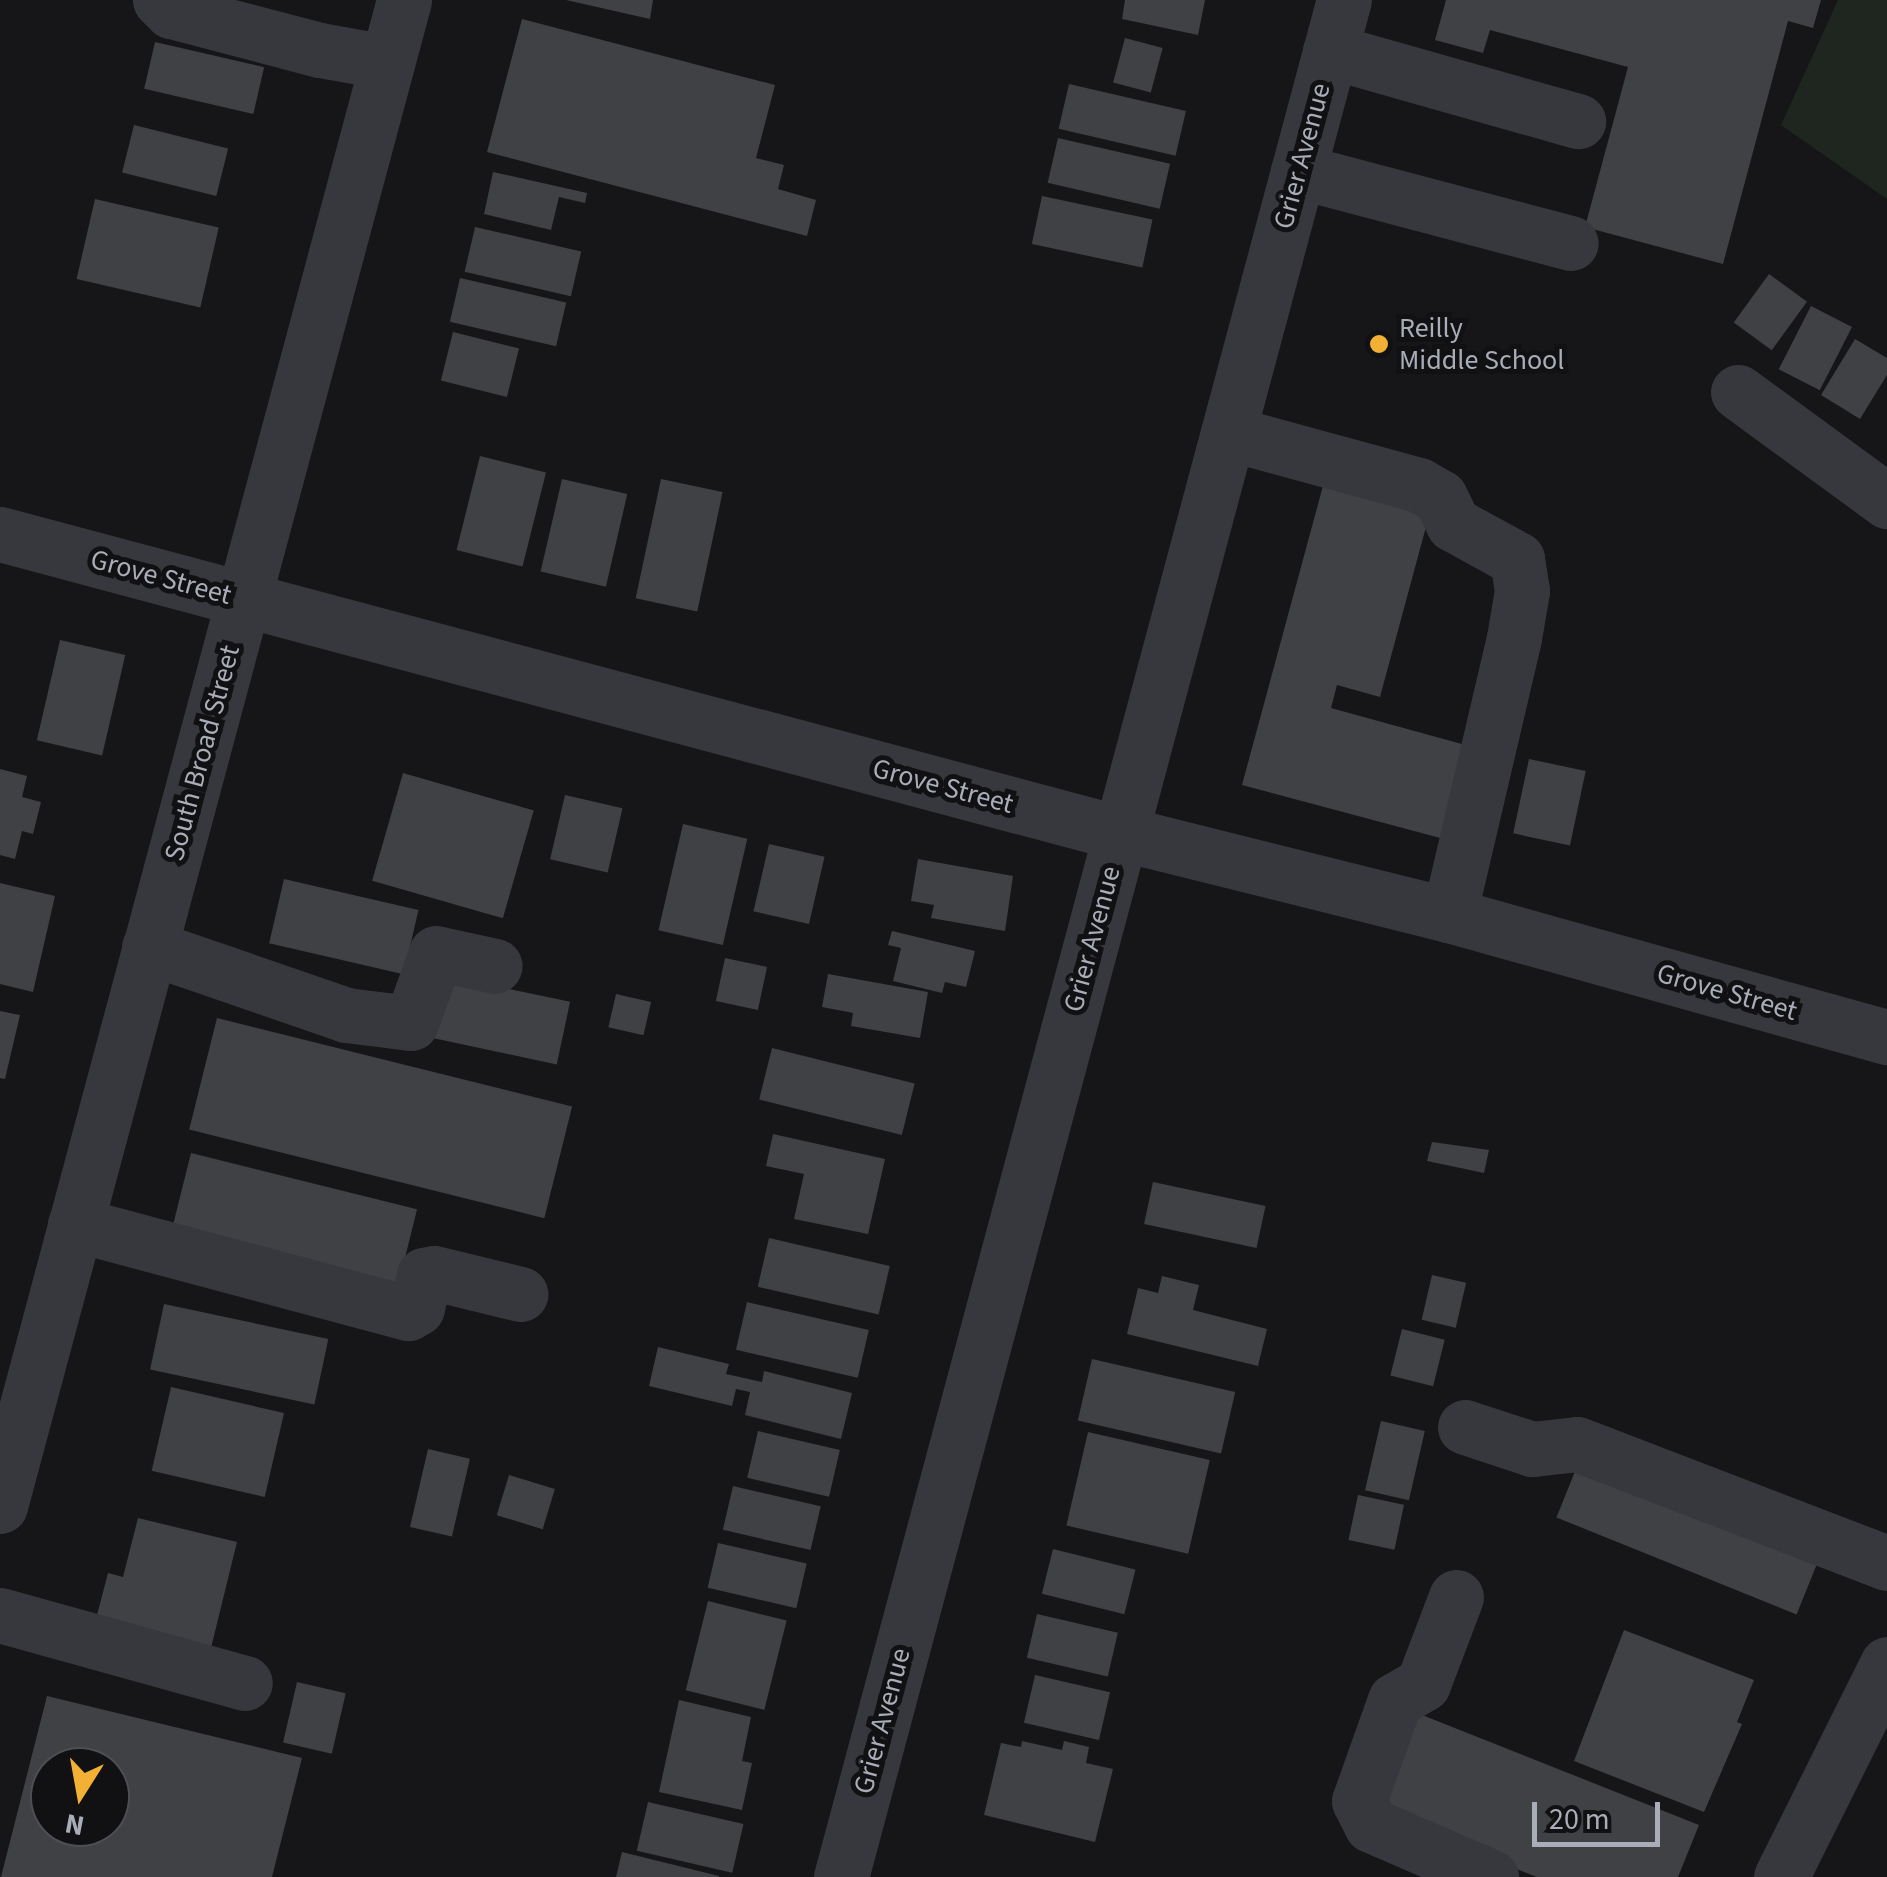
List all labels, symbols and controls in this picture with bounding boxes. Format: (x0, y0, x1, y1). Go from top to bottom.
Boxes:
street label: Grier Avenue (1266, 80, 1338, 232)
place label: Reilly Middle School (1399, 311, 1564, 377)
marker: Reilly Middle School (1368, 333, 1390, 355)
street label: Grove Street (87, 542, 235, 612)
street label: South Broad Street (157, 642, 247, 864)
street label: Grove Street (869, 751, 1017, 821)
street label: Grier Avenue (1056, 863, 1128, 1015)
street label: Grove Street (1653, 956, 1801, 1028)
street label: Grier Avenue (846, 1645, 918, 1797)
north arrow (30, 1747, 130, 1847)
scale bar (1537, 1782, 1664, 1844)
text: 20 m (1549, 1798, 1610, 1841)
text: N (62, 1803, 88, 1846)

